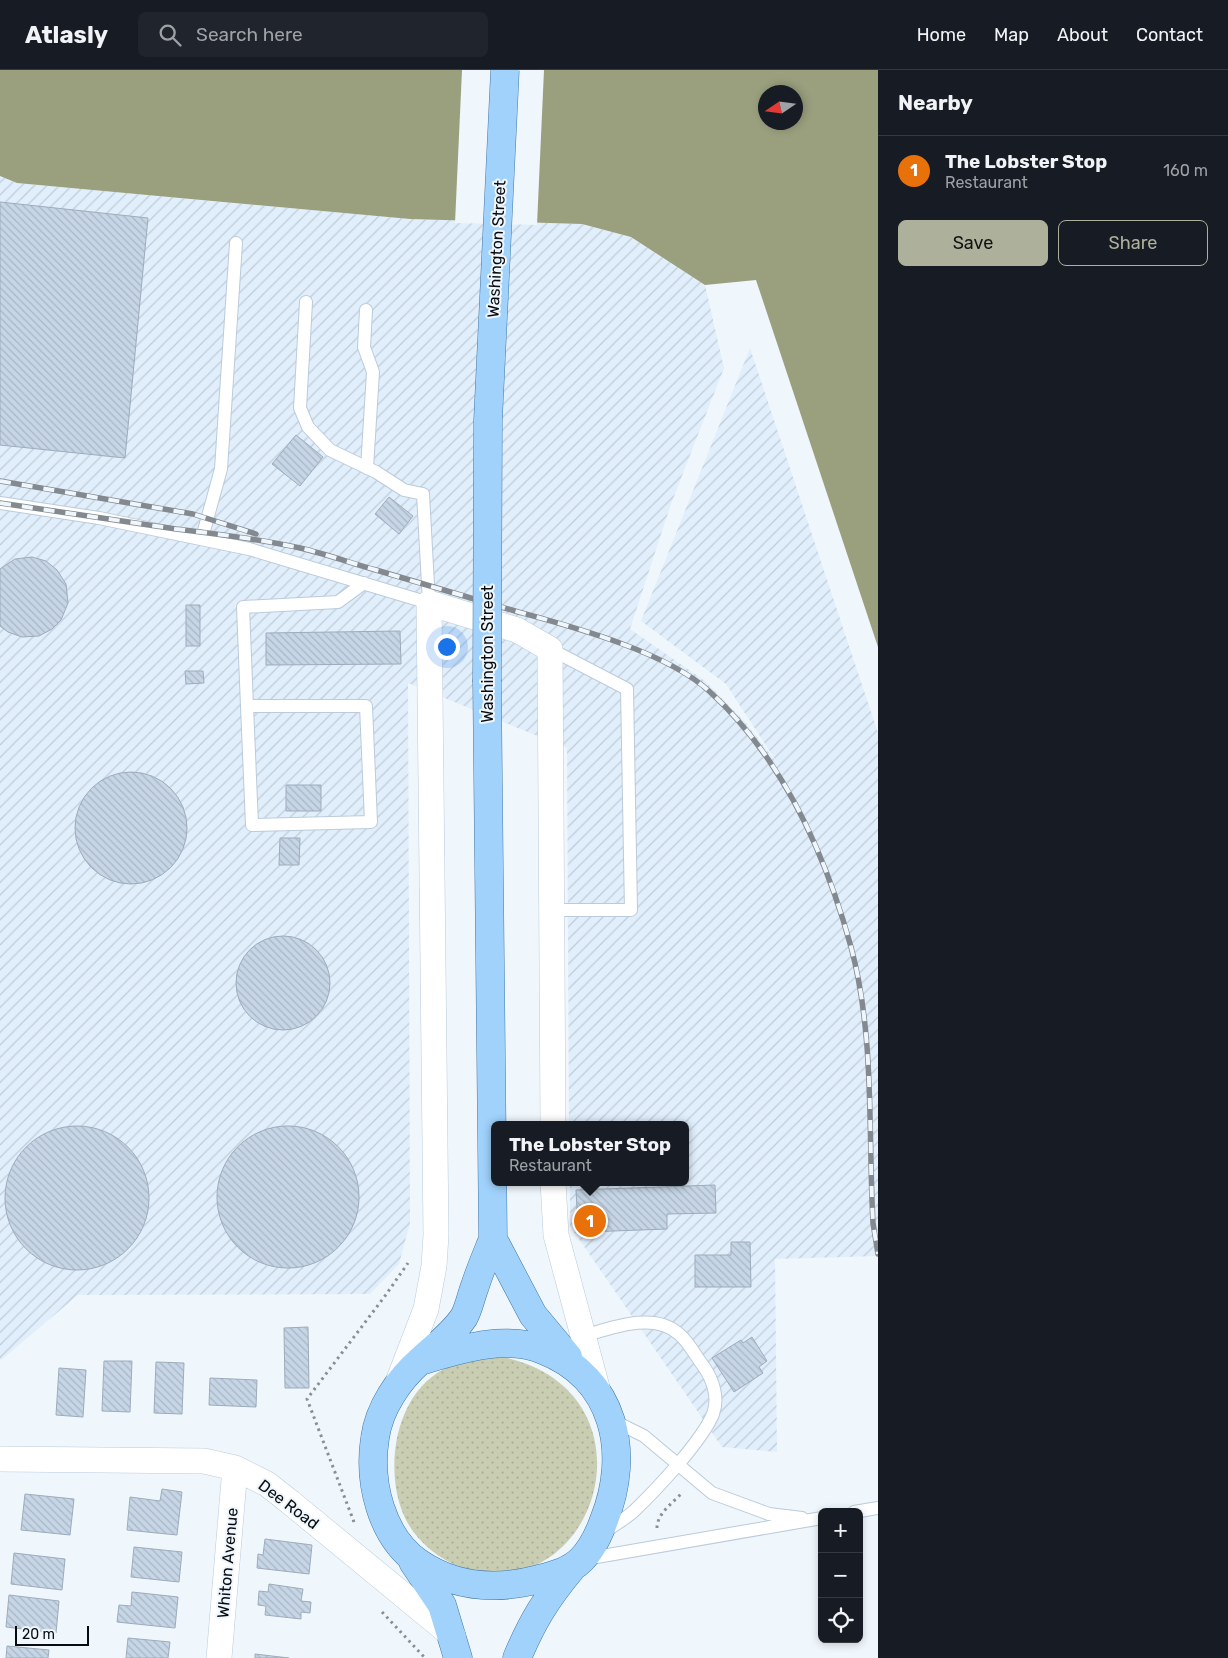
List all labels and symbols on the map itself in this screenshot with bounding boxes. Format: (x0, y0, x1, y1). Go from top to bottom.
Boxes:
north arrow (758, 85, 803, 130)
street label: Washington Street (483, 180, 510, 318)
street label: Washington Street (478, 585, 497, 723)
your location (434, 634, 460, 660)
pin: 1 (574, 1202, 606, 1240)
street label: Dee Road (255, 1476, 323, 1533)
street label: Whiton Avenue (213, 1507, 242, 1619)
scale bar (15, 1623, 89, 1646)

